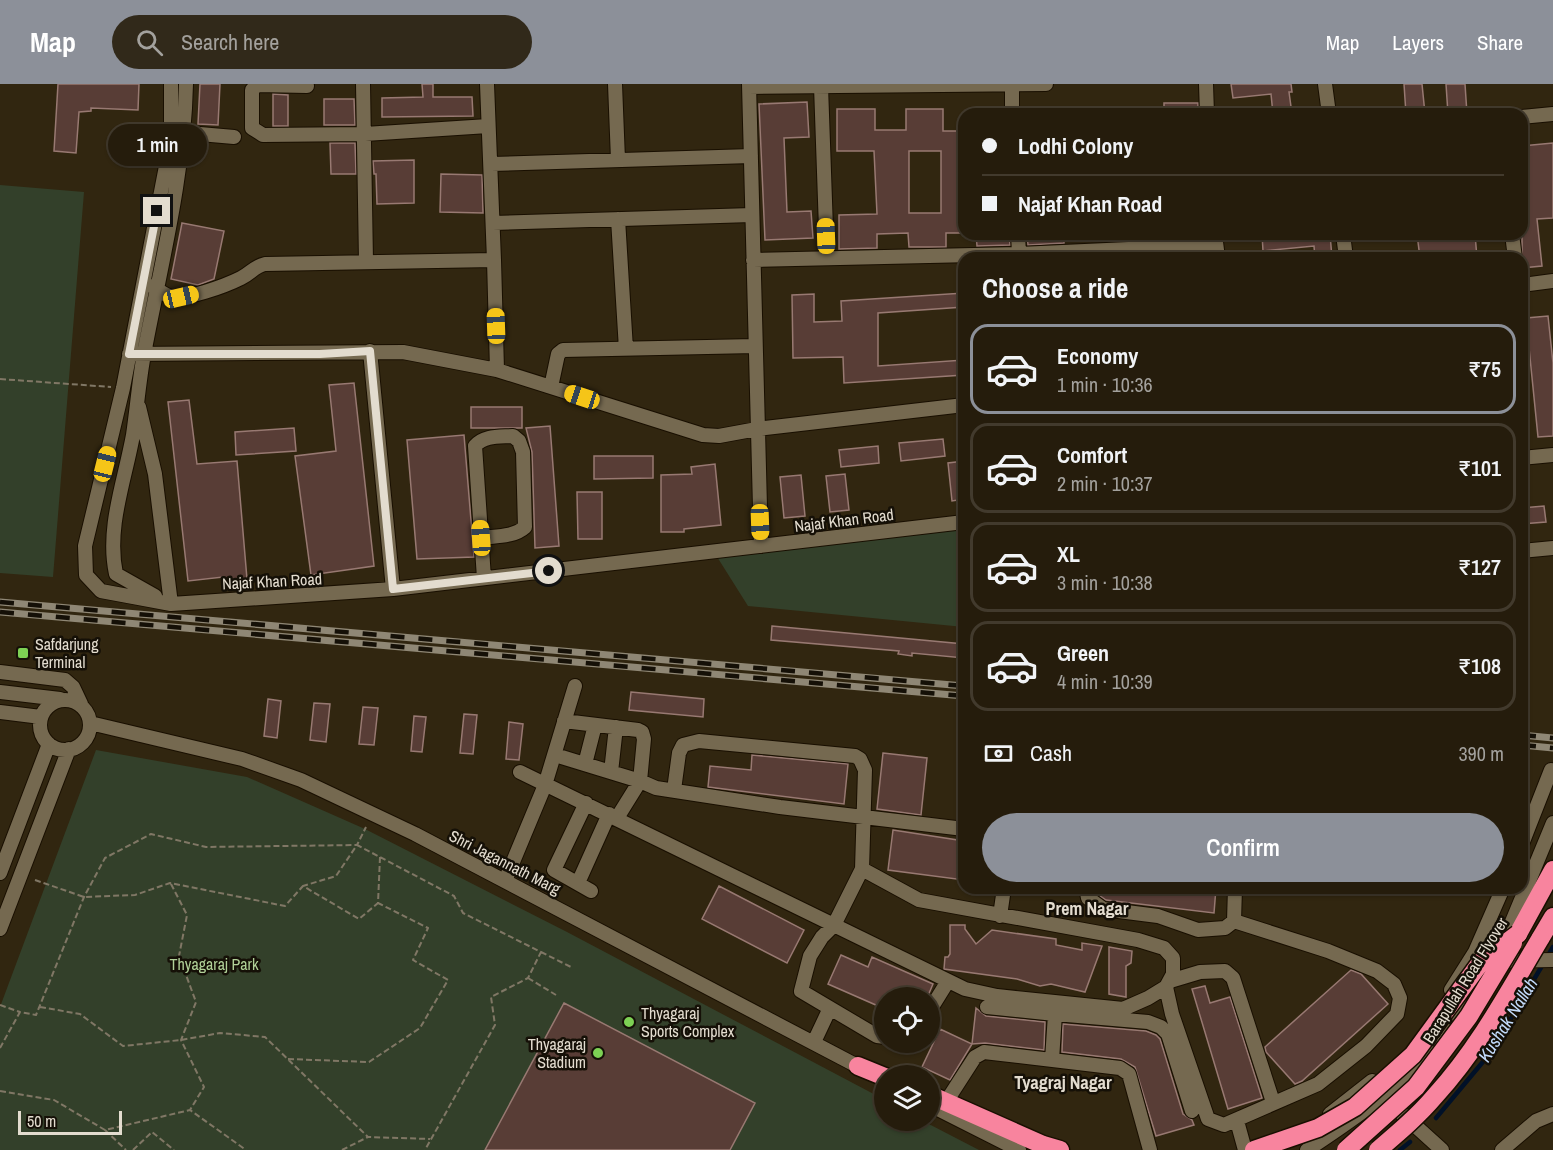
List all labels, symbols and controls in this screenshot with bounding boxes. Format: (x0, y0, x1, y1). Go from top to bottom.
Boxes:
search box (112, 15, 532, 69)
text: Map (30, 23, 76, 61)
icon: search (133, 26, 166, 59)
text: Search here (181, 27, 279, 57)
text: Map (1326, 28, 1359, 57)
text: Layers (1392, 28, 1444, 57)
text: Share (1477, 28, 1523, 57)
callout: 1 min (108, 124, 207, 166)
text: 1 min (136, 131, 179, 158)
text: Lodhi Colony (1018, 131, 1133, 161)
text: Najaf Khan Road (1018, 189, 1162, 219)
route end (143, 197, 170, 224)
car (816, 218, 836, 254)
text: Choose a ride (982, 270, 1128, 306)
car (161, 284, 201, 310)
car (486, 308, 506, 344)
text: Economy (1057, 341, 1138, 371)
icon: car (985, 342, 1039, 396)
text: ₹75 (1468, 354, 1501, 384)
text: 1 min · 10:36 (1057, 371, 1153, 398)
car (562, 383, 602, 411)
text: Comfort (1057, 440, 1127, 470)
icon: car (985, 441, 1039, 495)
car (92, 444, 118, 484)
text: ₹101 (1458, 453, 1501, 483)
text: 2 min · 10:37 (1057, 470, 1153, 497)
street label: Najaf Khan Road (793, 503, 895, 537)
car (750, 504, 770, 540)
car (471, 519, 491, 557)
text: XL (1057, 539, 1080, 569)
icon: car (985, 540, 1039, 594)
text: ₹127 (1458, 552, 1501, 582)
route start (535, 557, 562, 584)
street label: Najaf Khan Road (222, 567, 322, 595)
text: 3 min · 10:38 (1057, 569, 1153, 596)
place label: Safdarjung Terminal (35, 633, 99, 673)
text: Green (1057, 638, 1109, 668)
icon: car (985, 639, 1039, 693)
marker: Safdarjung Terminal (16, 646, 30, 660)
text: ₹108 (1458, 651, 1501, 681)
text: 4 min · 10:39 (1057, 668, 1153, 695)
icon: cash (982, 737, 1015, 770)
text: Cash (1030, 738, 1072, 768)
text: 390 m (1458, 740, 1504, 767)
button: Confirm (982, 813, 1504, 882)
street label: Shri Jagannath Marg (445, 824, 565, 900)
district label: Prem Nagar (1046, 896, 1129, 921)
street label: Barapullah Road Flyover (1417, 912, 1513, 1047)
park label: Thyagaraj Park (170, 953, 259, 975)
water label: Kushak Nallah (1472, 973, 1543, 1067)
map controls (874, 987, 940, 1131)
button: locate (874, 987, 940, 1053)
place label: Thyagaraj Sports Complex (641, 1002, 735, 1042)
marker: Thyagaraj Sports Complex (622, 1015, 636, 1029)
place label: Thyagaraj Stadium (528, 1033, 586, 1073)
marker: Thyagaraj Stadium (591, 1046, 605, 1060)
button: layers (874, 1065, 940, 1131)
district label: Tyagraj Nagar (1014, 1070, 1112, 1095)
scale bar (18, 1108, 122, 1136)
text: 50 m (27, 1110, 56, 1132)

